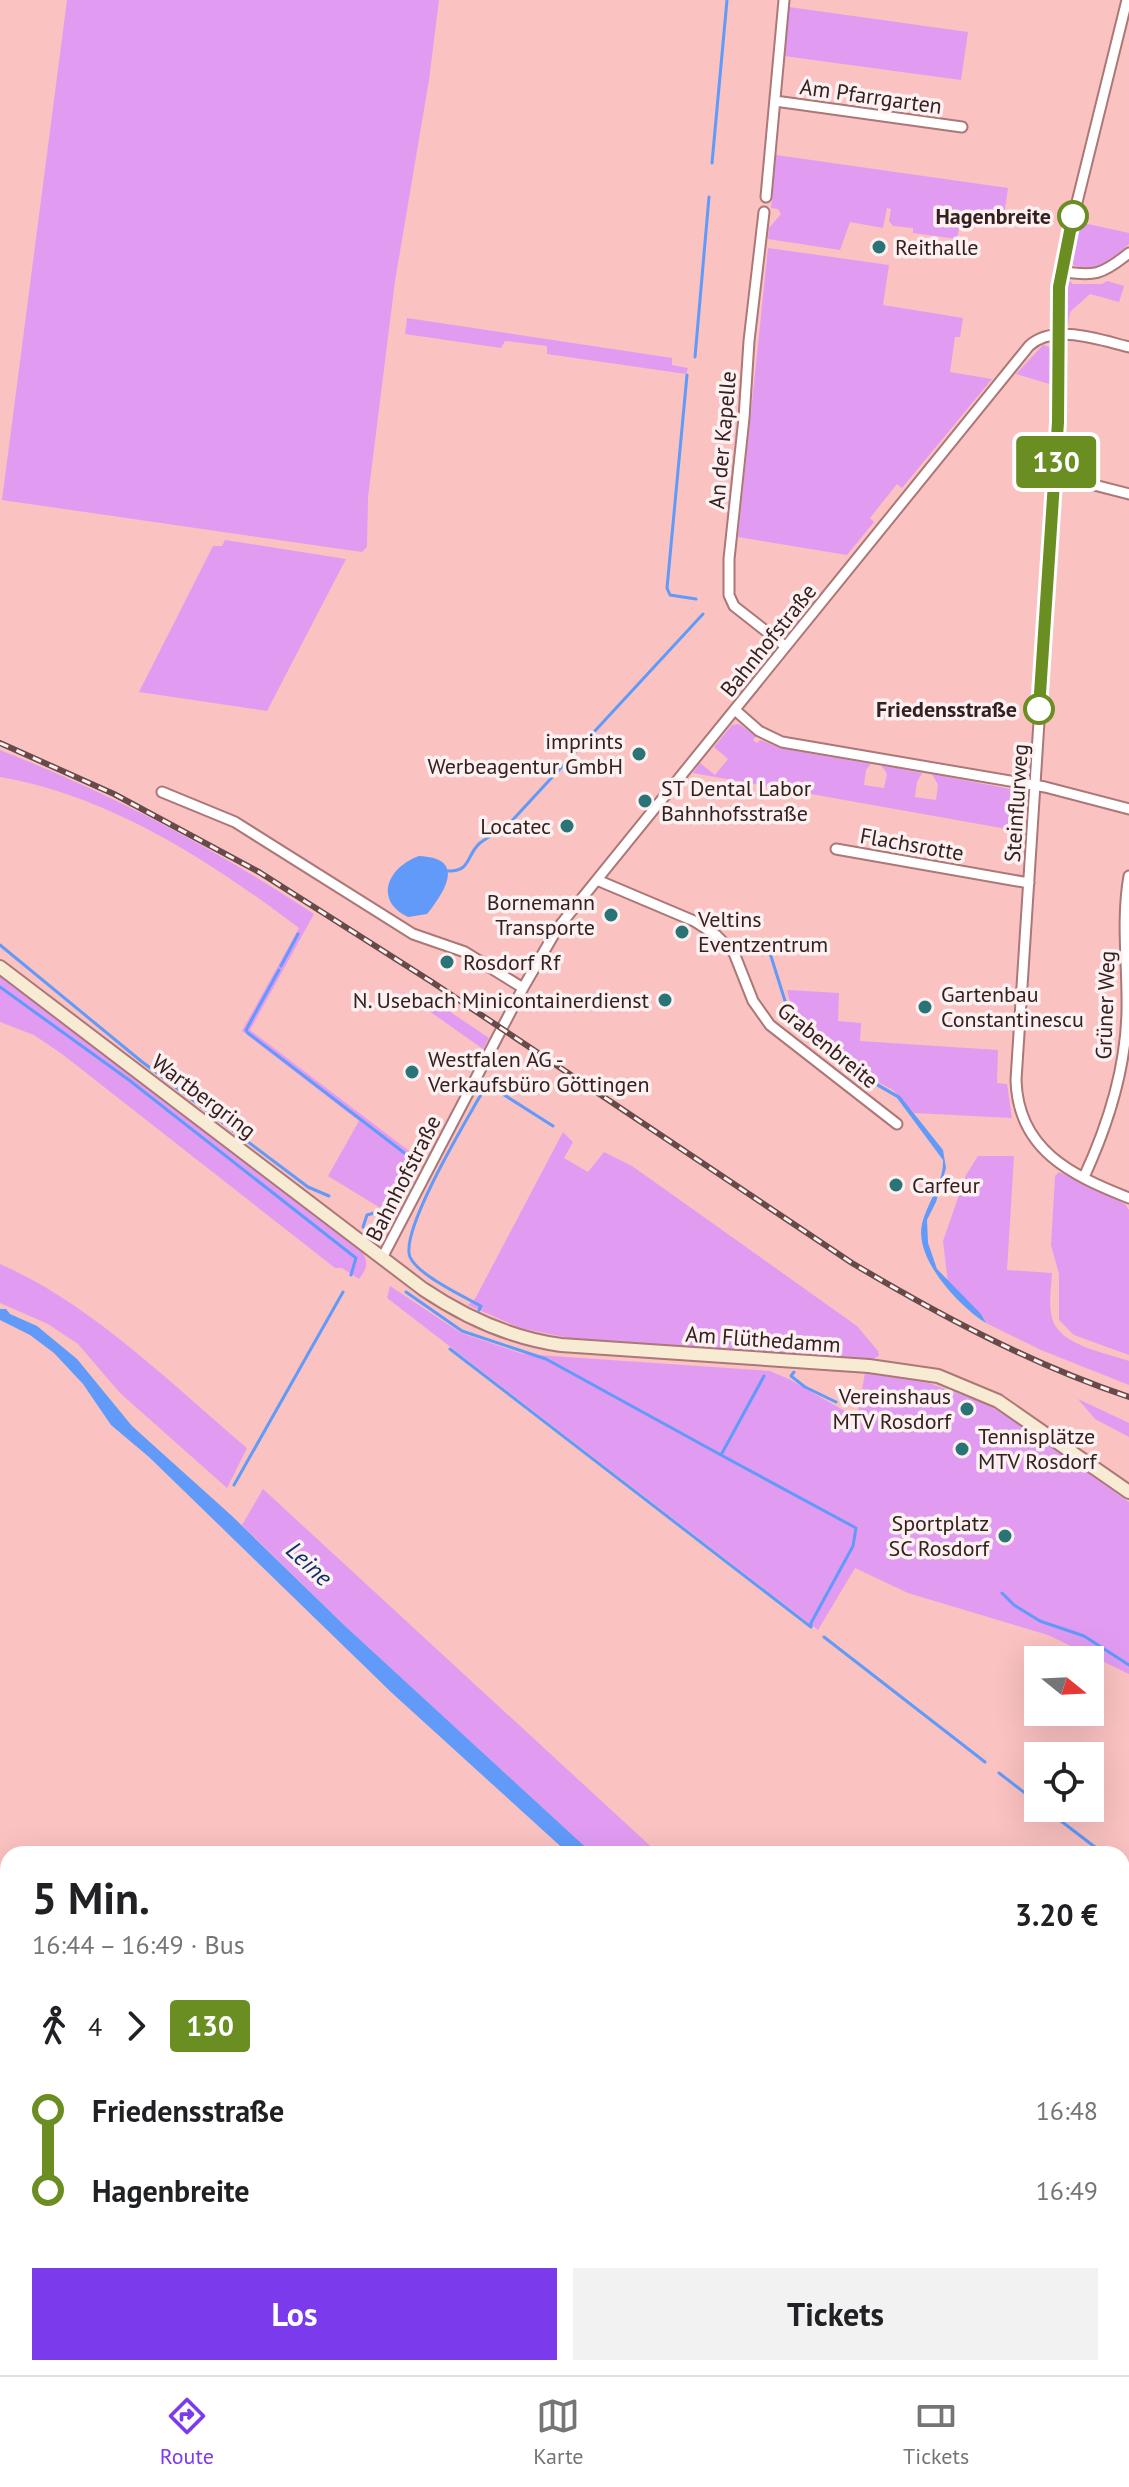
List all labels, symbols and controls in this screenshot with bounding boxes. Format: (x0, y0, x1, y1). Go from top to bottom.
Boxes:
street label: Am Pfarrgarten (798, 72, 944, 120)
marker: Hagenbreite (1058, 201, 1088, 231)
place label: Hagenbreite (935, 202, 1051, 230)
place label: Reithalle (895, 233, 979, 261)
marker: Reithalle (870, 238, 888, 256)
street label: An der Kapelle (702, 370, 742, 510)
line badge: 130 (1010, 436, 1102, 488)
text: 130 (1032, 443, 1080, 480)
street label: Bahnhofstraße (714, 578, 822, 702)
marker: Friedensstraße (1024, 694, 1054, 724)
place label: Friedensstraße (876, 695, 1017, 723)
place label: imprints Werbeagentur GmbH (427, 727, 623, 780)
street label: Steinflurweg (998, 743, 1034, 863)
marker: imprints Werbeagentur GmbH (630, 745, 648, 763)
place label: ST Dental Labor Bahnhofsstraße (661, 774, 812, 827)
marker: ST Dental Labor Bahnhofsstraße (636, 792, 654, 810)
place label: Locatec (480, 812, 551, 840)
marker: Locatec (558, 817, 576, 835)
street label: Flachsrotte (858, 821, 966, 867)
place label: Bornemann Transporte (487, 888, 595, 941)
place label: Veltins Eventzentrum (697, 905, 828, 958)
marker: Bornemann Transporte (602, 906, 620, 924)
marker: Veltins Eventzentrum (673, 923, 691, 941)
place label: Rosdorf Rf (463, 948, 561, 976)
street label: Grüner Weg (1089, 950, 1121, 1060)
marker: Rosdorf Rf (438, 953, 456, 971)
place label: Gartenbau Constantinescu (941, 980, 1084, 1033)
place label: N. Usebach Minicontainerdienst (353, 986, 650, 1014)
marker: N. Usebach Minicontainerdienst (656, 991, 674, 1009)
street label: Grabenbreite (772, 996, 884, 1094)
marker: Gartenbau Constantinescu (916, 998, 934, 1016)
place label: Westfalen AG - Verkaufsbüro Göttingen (427, 1045, 649, 1098)
street label: Wartbergring (146, 1048, 262, 1144)
marker: Westfalen AG - Verkaufsbüro Göttingen (403, 1063, 421, 1081)
street label: Bahnhofstraße (359, 1110, 447, 1246)
place label: Carfeur (912, 1171, 980, 1199)
marker: Carfeur (887, 1176, 905, 1194)
street label: Am Flüthedamm (685, 1320, 841, 1358)
place label: Vereinshaus MTV Rosdorf (832, 1382, 952, 1435)
marker: Vereinshaus MTV Rosdorf (958, 1400, 976, 1418)
place label: Tennisplätze MTV Rosdorf (978, 1422, 1098, 1475)
marker: Tennisplätze MTV Rosdorf (953, 1440, 971, 1458)
place label: Sportplatz SC Rosdorf (889, 1509, 990, 1562)
marker: Sportplatz SC Rosdorf (996, 1527, 1014, 1545)
water label: Leine (280, 1535, 339, 1593)
north arrow (1024, 1646, 1104, 1726)
map controls (1024, 1646, 1104, 1822)
button: locate (1024, 1742, 1104, 1822)
text: 5 Min. (32, 1869, 150, 1926)
text: 3.20 € (1015, 1895, 1098, 1934)
text: 16:44 – 16:49 · Bus (32, 1928, 245, 1961)
icon: walk (32, 2004, 76, 2048)
icon: forward (114, 2004, 158, 2048)
text: 130 (186, 2007, 234, 2044)
text: 4 (88, 2010, 102, 2043)
text: Friedensstraße (92, 2091, 284, 2130)
text: 16:48 (1036, 2094, 1098, 2127)
text: Hagenbreite (92, 2171, 250, 2210)
text: 16:49 (1036, 2174, 1098, 2207)
button: Los (32, 2268, 557, 2360)
button: Tickets (573, 2268, 1098, 2360)
tab: Route (160, 2394, 214, 2470)
tab: Karte (533, 2394, 584, 2470)
tab: Tickets (903, 2394, 969, 2470)

